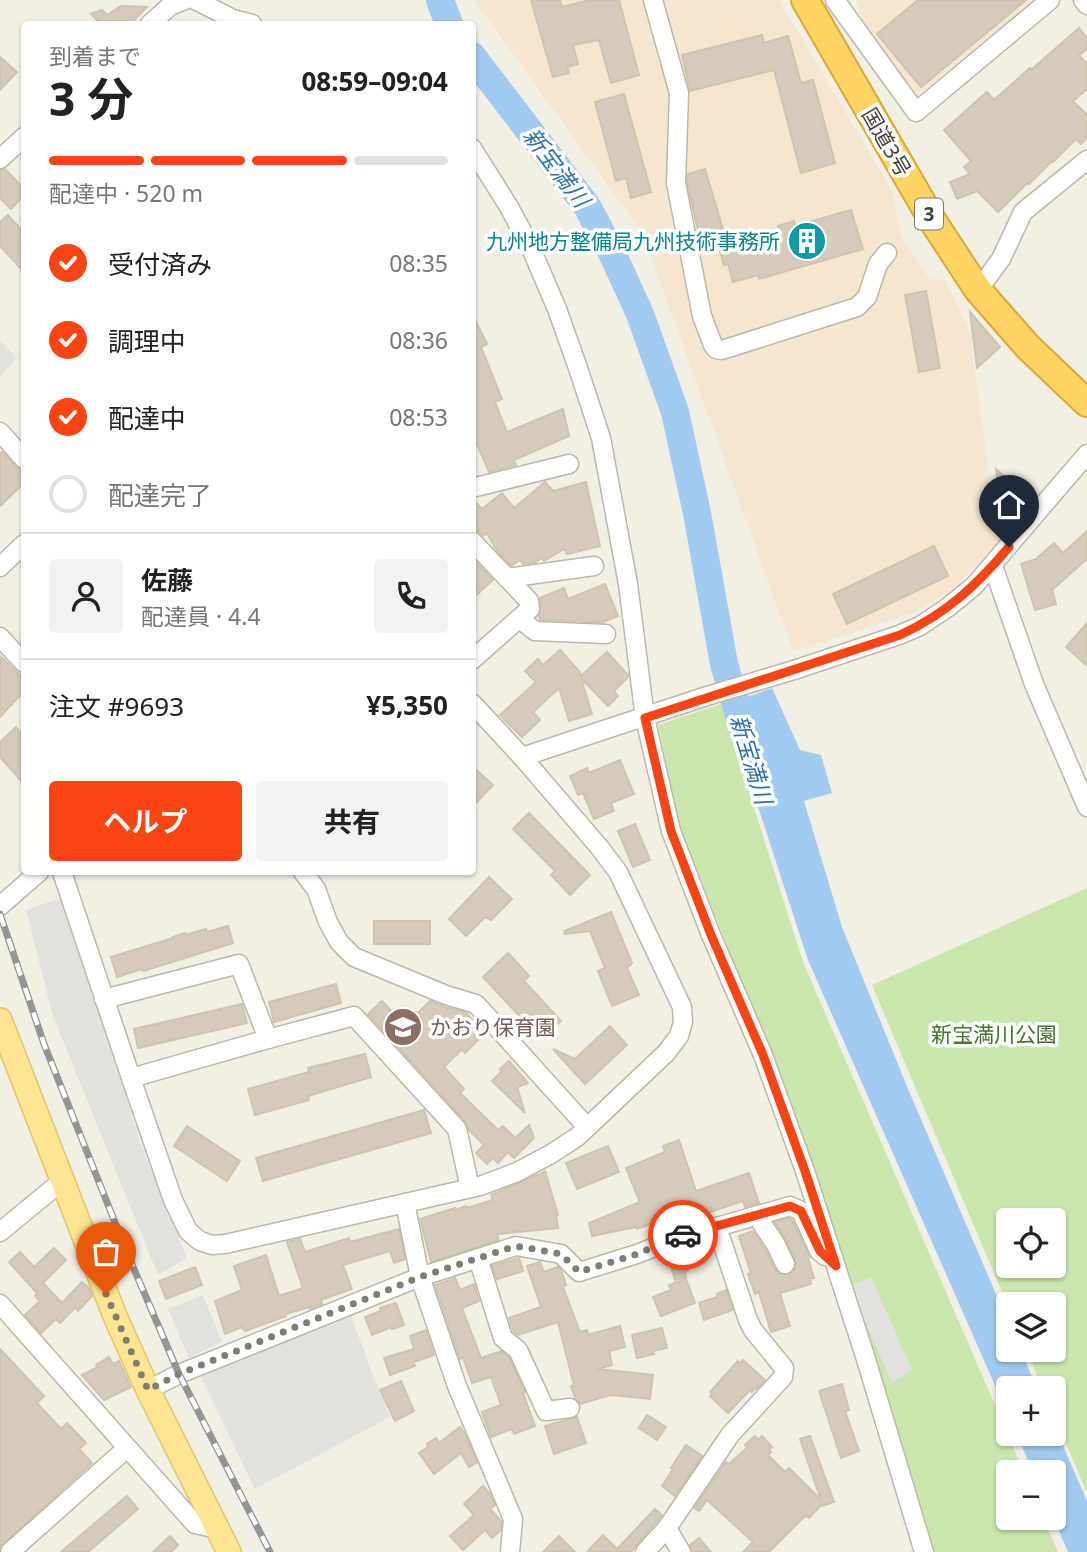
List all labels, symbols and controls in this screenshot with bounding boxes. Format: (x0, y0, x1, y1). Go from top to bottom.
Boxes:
text: 到着まで (49, 40, 141, 72)
text: 08:59–09:04 (301, 63, 448, 99)
text: 3 分 (49, 67, 133, 129)
street label: 国道3号 (856, 103, 918, 181)
water label: 新宝満川 (517, 121, 599, 216)
text: 配達中 · 520 m (49, 177, 203, 209)
road number: 3 (915, 198, 943, 230)
building icon: 九州地方整備局九州技術事務所 (786, 220, 828, 262)
place label: 九州地方整備局九州技術事務所 (486, 227, 780, 255)
icon: check (49, 244, 87, 282)
text: 受付済み (108, 246, 212, 282)
text: 08:35 (389, 247, 448, 279)
icon: check (49, 321, 87, 359)
text: 調理中 (108, 323, 186, 359)
text: 08:36 (389, 324, 448, 356)
icon: check (49, 398, 87, 436)
text: 配達中 (108, 400, 186, 436)
text: 08:53 (389, 401, 448, 433)
pin (979, 475, 1039, 547)
text: 配達完了 (108, 477, 212, 513)
icon: home (990, 486, 1028, 524)
button: person (49, 559, 123, 633)
button: phone (374, 559, 448, 633)
text: 佐藤 (141, 562, 193, 598)
text: 配達員 · 4.4 (141, 600, 261, 632)
text: ¥5,350 (366, 687, 448, 723)
text: 注文 #9693 (49, 688, 184, 724)
water label: 新宝満川 (723, 710, 782, 811)
button: ヘルプ (49, 781, 242, 861)
button: 共有 (256, 781, 448, 861)
school or university icon: かおり保育園 (382, 1006, 424, 1048)
place label: かおり保育園 (430, 1013, 556, 1041)
park label: 新宝満川公園 (931, 1020, 1057, 1048)
courier (648, 1200, 718, 1270)
map controls (996, 1208, 1066, 1530)
button: locate (996, 1208, 1066, 1278)
icon: car (664, 1216, 702, 1254)
pin (76, 1222, 136, 1294)
icon: bag (87, 1233, 125, 1271)
button: layers (996, 1292, 1066, 1362)
button: + (996, 1376, 1066, 1446)
button: − (996, 1460, 1066, 1530)

